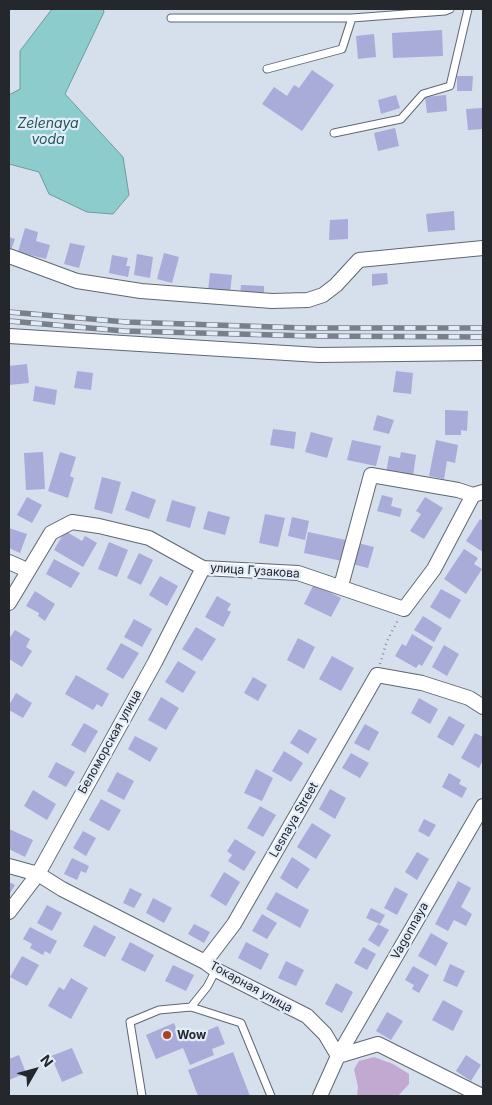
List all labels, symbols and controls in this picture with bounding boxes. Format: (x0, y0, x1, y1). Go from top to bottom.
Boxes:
water label: Zelenaya voda (17, 116, 79, 148)
street label: улица Гузакова (210, 561, 300, 581)
street label: Беломорская улица (75, 687, 145, 797)
street label: Lesnaya Street (267, 780, 321, 860)
street label: Vagonnaya (388, 900, 432, 962)
street label: Токарная улица (207, 958, 295, 1016)
place label: Wow (177, 1028, 206, 1042)
marker: Wow (161, 1029, 173, 1041)
north arrow (10, 1045, 60, 1095)
text: N (37, 1051, 57, 1070)

